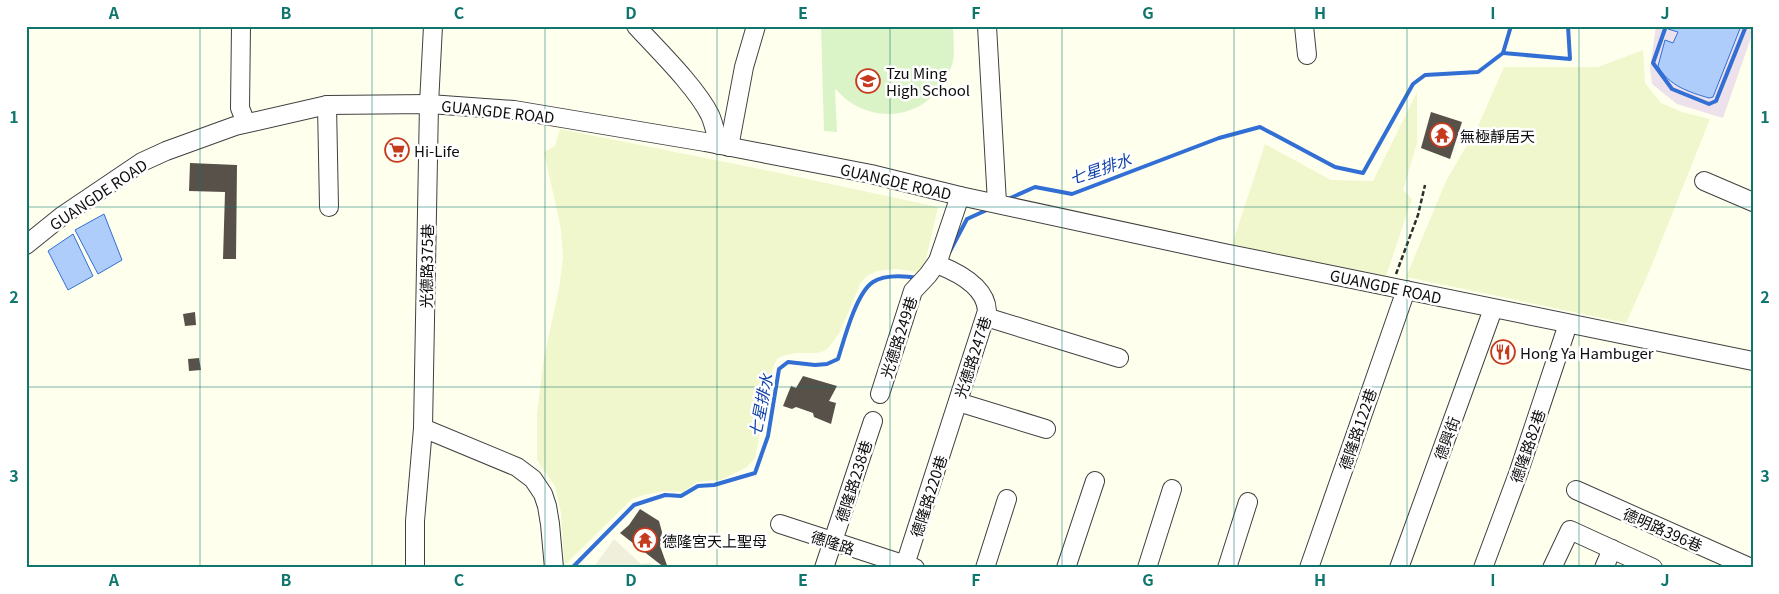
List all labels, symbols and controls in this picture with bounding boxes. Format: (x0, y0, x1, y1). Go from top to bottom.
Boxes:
text: A (108, 0, 120, 24)
text: B (281, 0, 292, 24)
text: C (454, 0, 465, 24)
text: D (625, 0, 637, 24)
text: E (798, 0, 808, 24)
text: F (971, 0, 981, 24)
text: G (1142, 0, 1154, 24)
text: H (1314, 0, 1326, 24)
text: I (1490, 0, 1496, 24)
text: J (1660, 0, 1670, 24)
place label: Tzu Ming High School (886, 62, 970, 100)
school or university icon: Tzu Ming High School (855, 68, 881, 94)
street label: GUANGDE ROAD (440, 95, 556, 127)
text: 1 (9, 104, 19, 128)
text: 1 (1760, 104, 1770, 128)
temple icon: 無極靜居天 (1429, 122, 1455, 148)
place label: 無極靜居天 (1460, 125, 1535, 146)
supermarket icon: Hi-Life (384, 137, 410, 163)
place label: Hi-Life (414, 140, 460, 161)
water label: 七星排水 (1066, 146, 1135, 190)
street label: GUANGDE ROAD (45, 154, 151, 234)
street label: GUANGDE ROAD (838, 158, 954, 204)
street label: 光德路375巷 (415, 223, 437, 309)
street label: GUANGDE ROAD (1328, 264, 1444, 308)
text: 2 (9, 284, 19, 308)
text: 2 (1760, 284, 1770, 308)
street label: 光德路249巷 (875, 293, 921, 381)
street label: 光德路247巷 (949, 313, 995, 401)
restaurant icon: Hong Ya Hambuger (1490, 339, 1516, 365)
place label: Hong Ya Hambuger (1520, 342, 1654, 363)
water label: 七星排水 (742, 370, 778, 439)
street label: 德隆路122巷 (1333, 385, 1381, 473)
street label: 德隆路82巷 (1505, 406, 1549, 486)
street label: 德興街 (1428, 413, 1464, 463)
street label: 德隆路238巷 (830, 437, 876, 525)
street label: 德隆路220巷 (905, 452, 951, 540)
text: 3 (9, 463, 19, 487)
text: 3 (1760, 463, 1770, 487)
street label: 德明路396巷 (1620, 502, 1706, 556)
street label: 德隆路 (808, 525, 858, 559)
temple icon: 德隆宮天上聖母 (632, 527, 658, 553)
place label: 德隆宮天上聖母 (662, 530, 767, 551)
text: A (108, 567, 120, 591)
text: B (281, 567, 292, 591)
text: C (454, 567, 465, 591)
text: D (625, 567, 637, 591)
text: E (798, 567, 808, 591)
text: F (971, 567, 981, 591)
text: G (1142, 567, 1154, 591)
text: H (1314, 567, 1326, 591)
text: I (1490, 567, 1496, 591)
text: J (1660, 567, 1670, 591)

